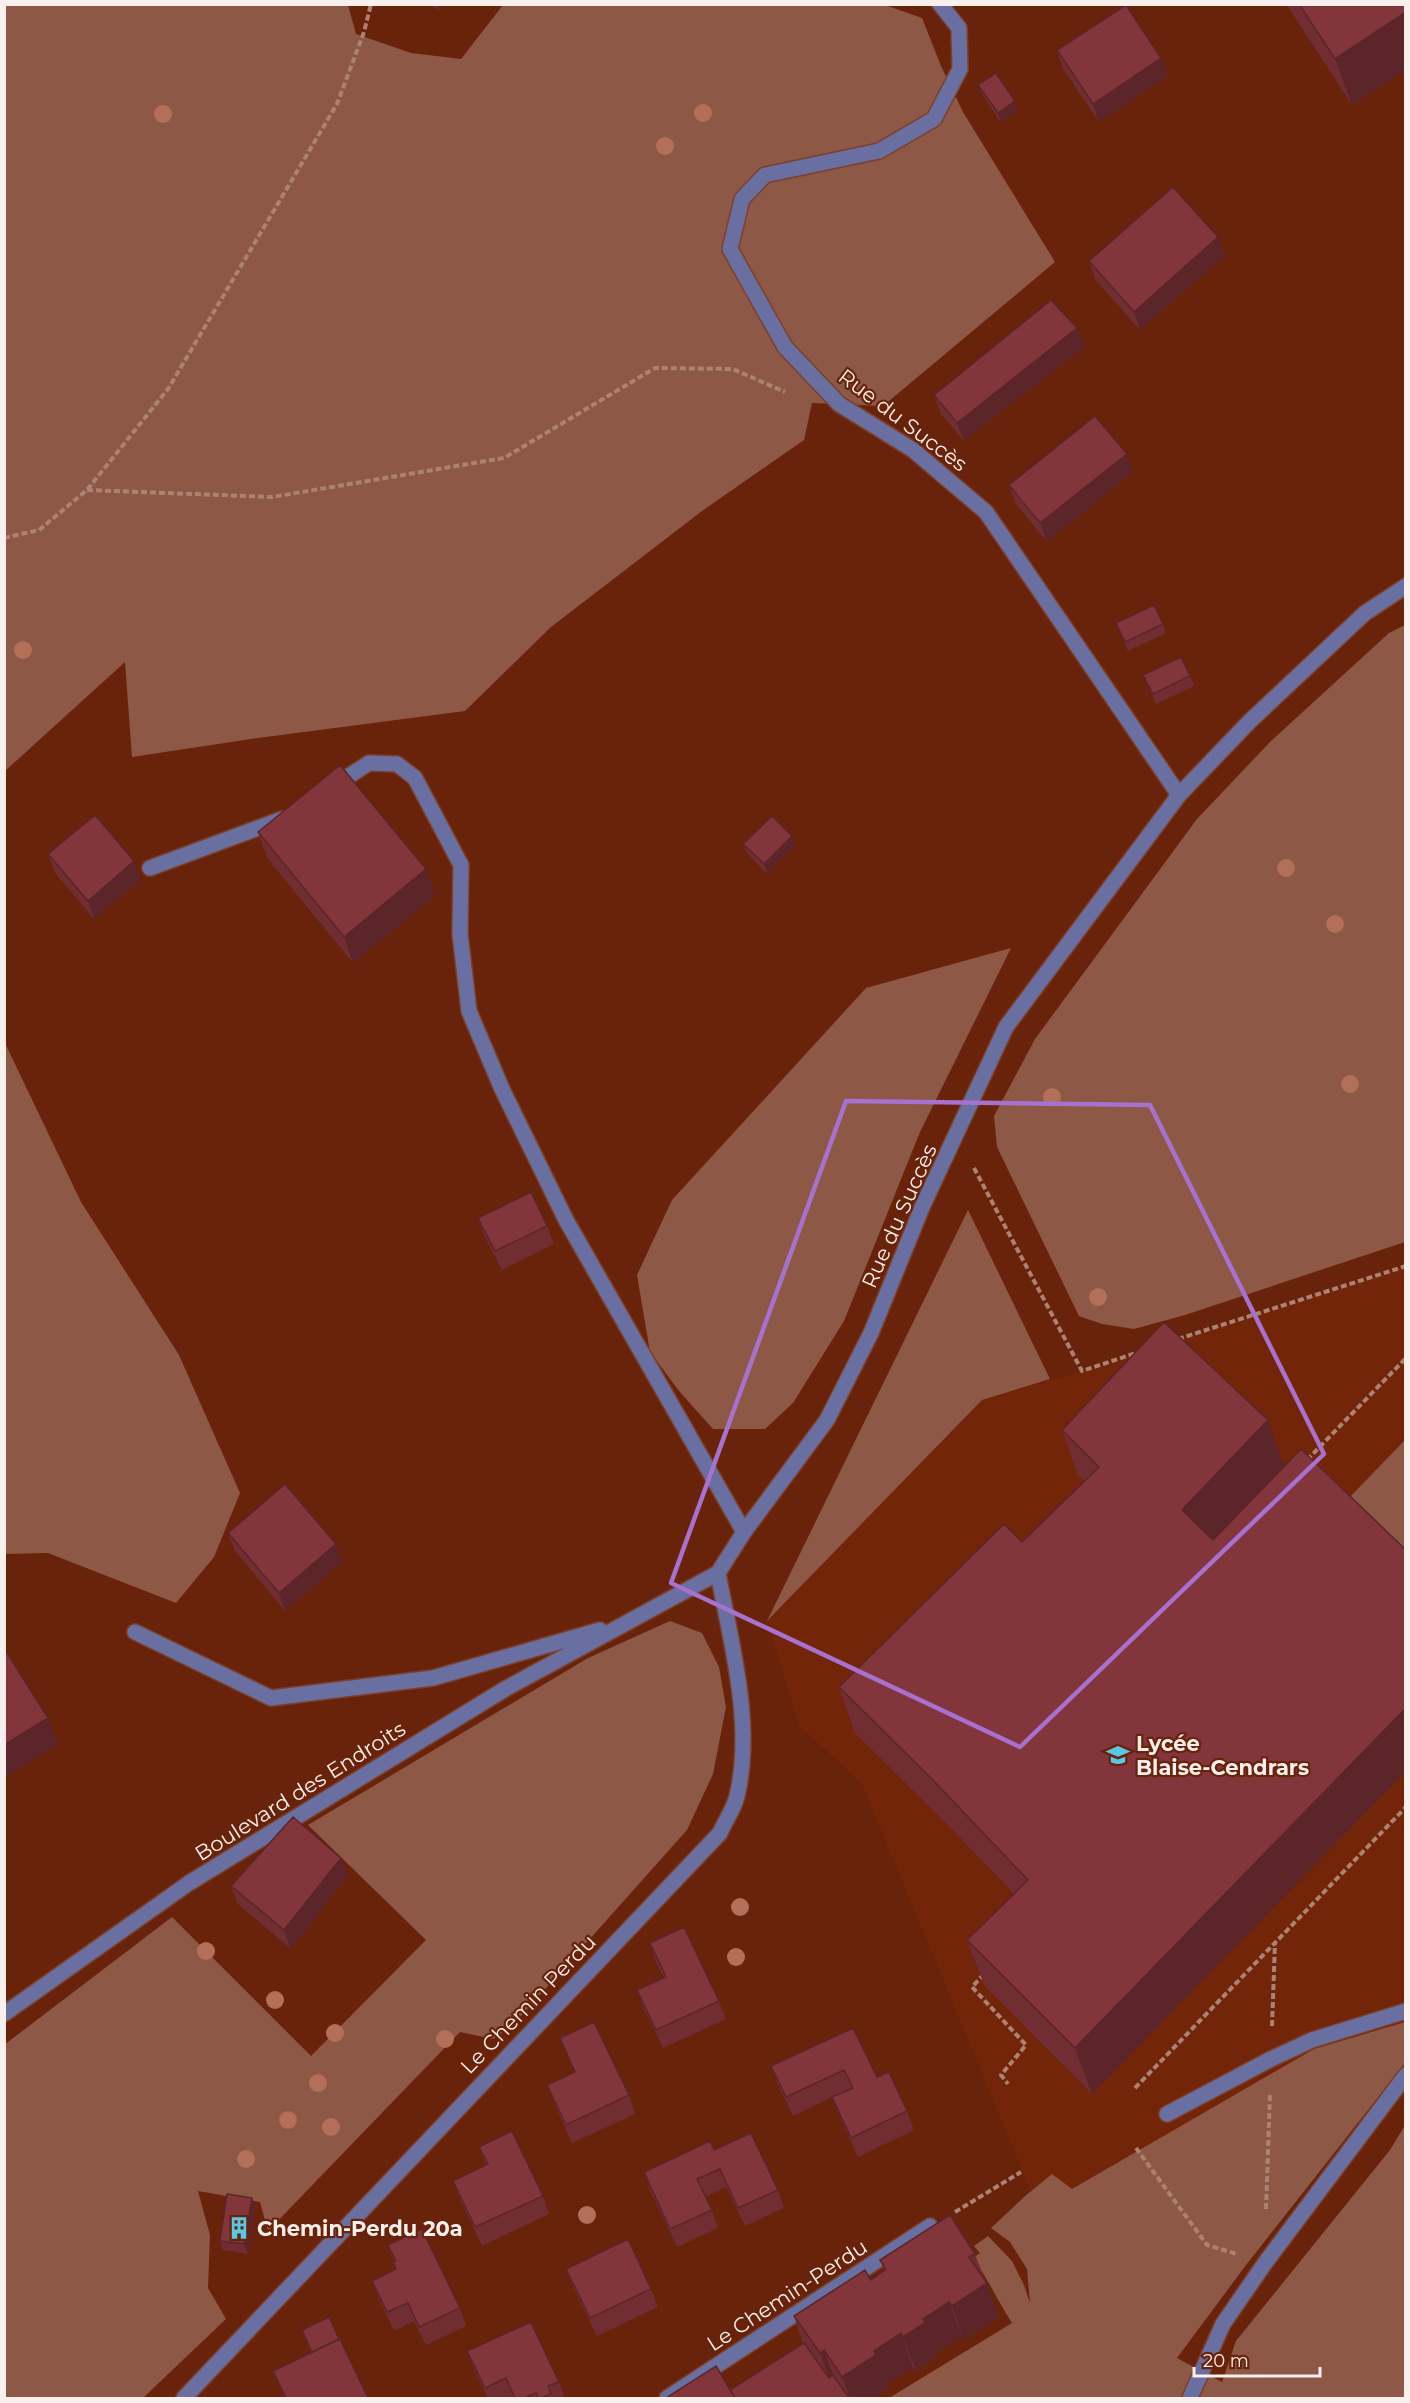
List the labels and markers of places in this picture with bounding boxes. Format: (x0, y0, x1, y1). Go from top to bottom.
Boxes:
place label: Lycée Blaise-Cendrars (1136, 1731, 1309, 1780)
school or university icon: Lycée Blaise-Cendrars (1105, 1742, 1131, 1768)
building icon: Chemin-Perdu 20a (226, 2215, 252, 2241)
place label: Chemin-Perdu 20a (257, 2216, 463, 2241)

